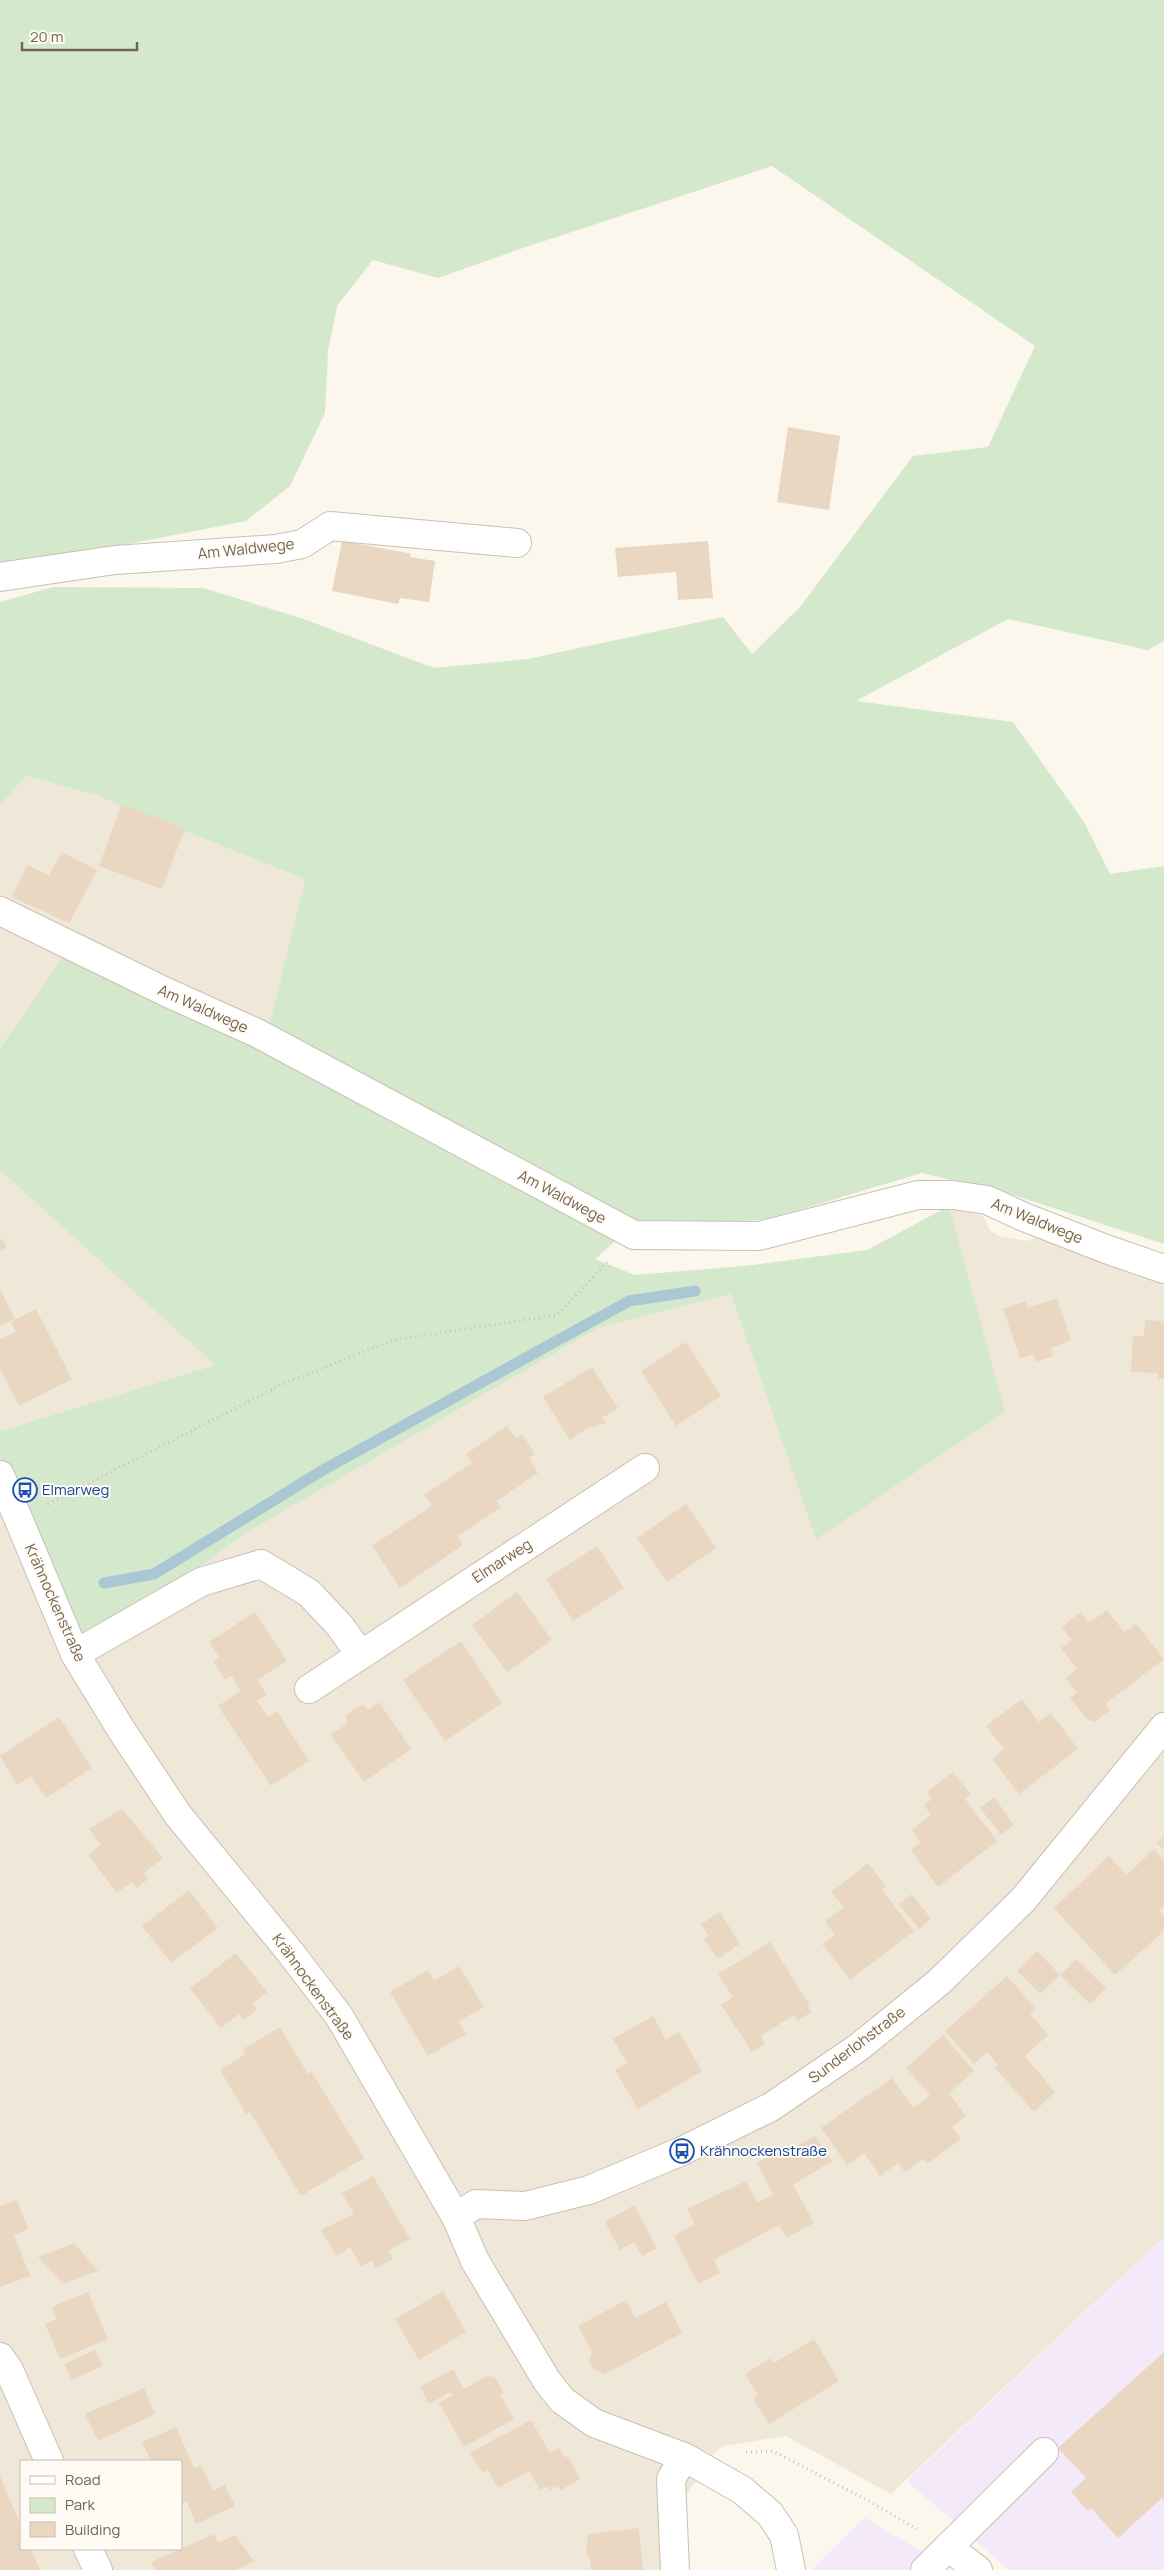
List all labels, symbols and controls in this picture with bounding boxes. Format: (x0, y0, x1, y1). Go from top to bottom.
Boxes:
scale bar (22, 20, 138, 52)
text: 20 m (30, 26, 63, 47)
street label: Am Waldwege (197, 533, 295, 564)
street label: Am Waldwege (155, 979, 252, 1038)
street label: Am Waldwege (515, 1165, 610, 1229)
street label: Am Waldwege (988, 1193, 1086, 1249)
bus stop icon: Elmarweg (12, 1477, 38, 1503)
place label: Elmarweg (42, 1479, 109, 1500)
street label: Elmarweg (468, 1533, 536, 1588)
street label: Krähnockenstraße (20, 1540, 91, 1665)
street label: Krähnockenstraße (268, 1929, 359, 2044)
street label: Sunderlohstraße (804, 2001, 910, 2088)
bus stop icon: Krähnockenstraße (669, 2138, 695, 2164)
place label: Krähnockenstraße (700, 2140, 827, 2161)
legend (20, 2460, 182, 2550)
text: Road (65, 2469, 101, 2490)
text: Park (65, 2494, 95, 2515)
text: Building (65, 2519, 120, 2540)

